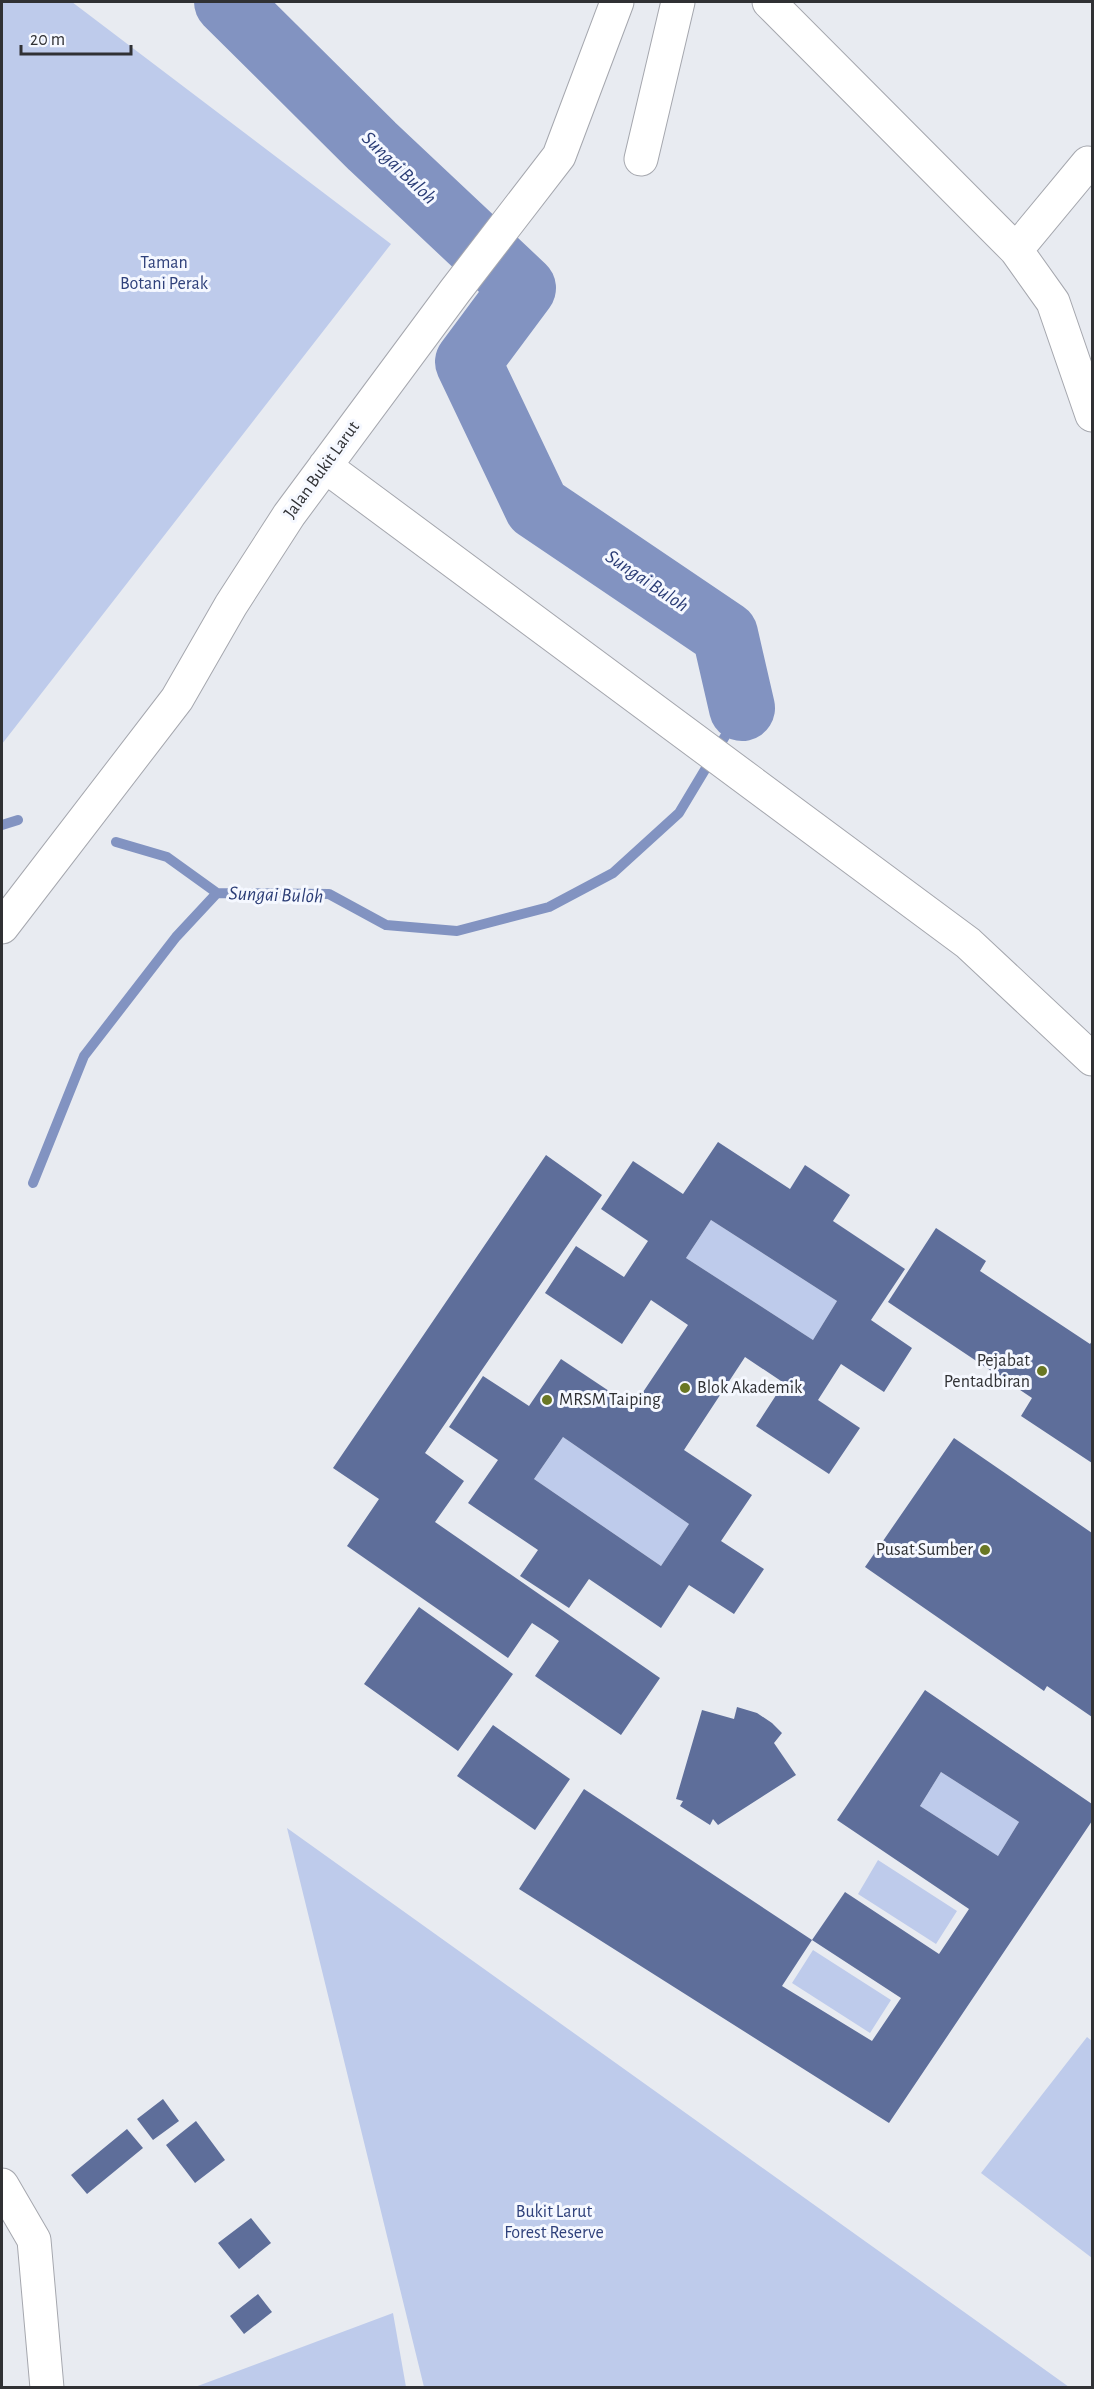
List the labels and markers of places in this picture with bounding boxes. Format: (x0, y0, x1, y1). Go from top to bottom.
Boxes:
place label: Pejabat Pentadbiran (944, 1352, 1030, 1391)
marker: Pejabat Pentadbiran (1035, 1364, 1049, 1378)
place label: Blok Akademik (697, 1379, 803, 1397)
marker: Blok Akademik (678, 1381, 692, 1395)
place label: MRSM Taiping (559, 1391, 661, 1409)
marker: MRSM Taiping (540, 1393, 554, 1407)
place label: Pusat Sumber (876, 1541, 973, 1559)
marker: Pusat Sumber (978, 1543, 992, 1557)

